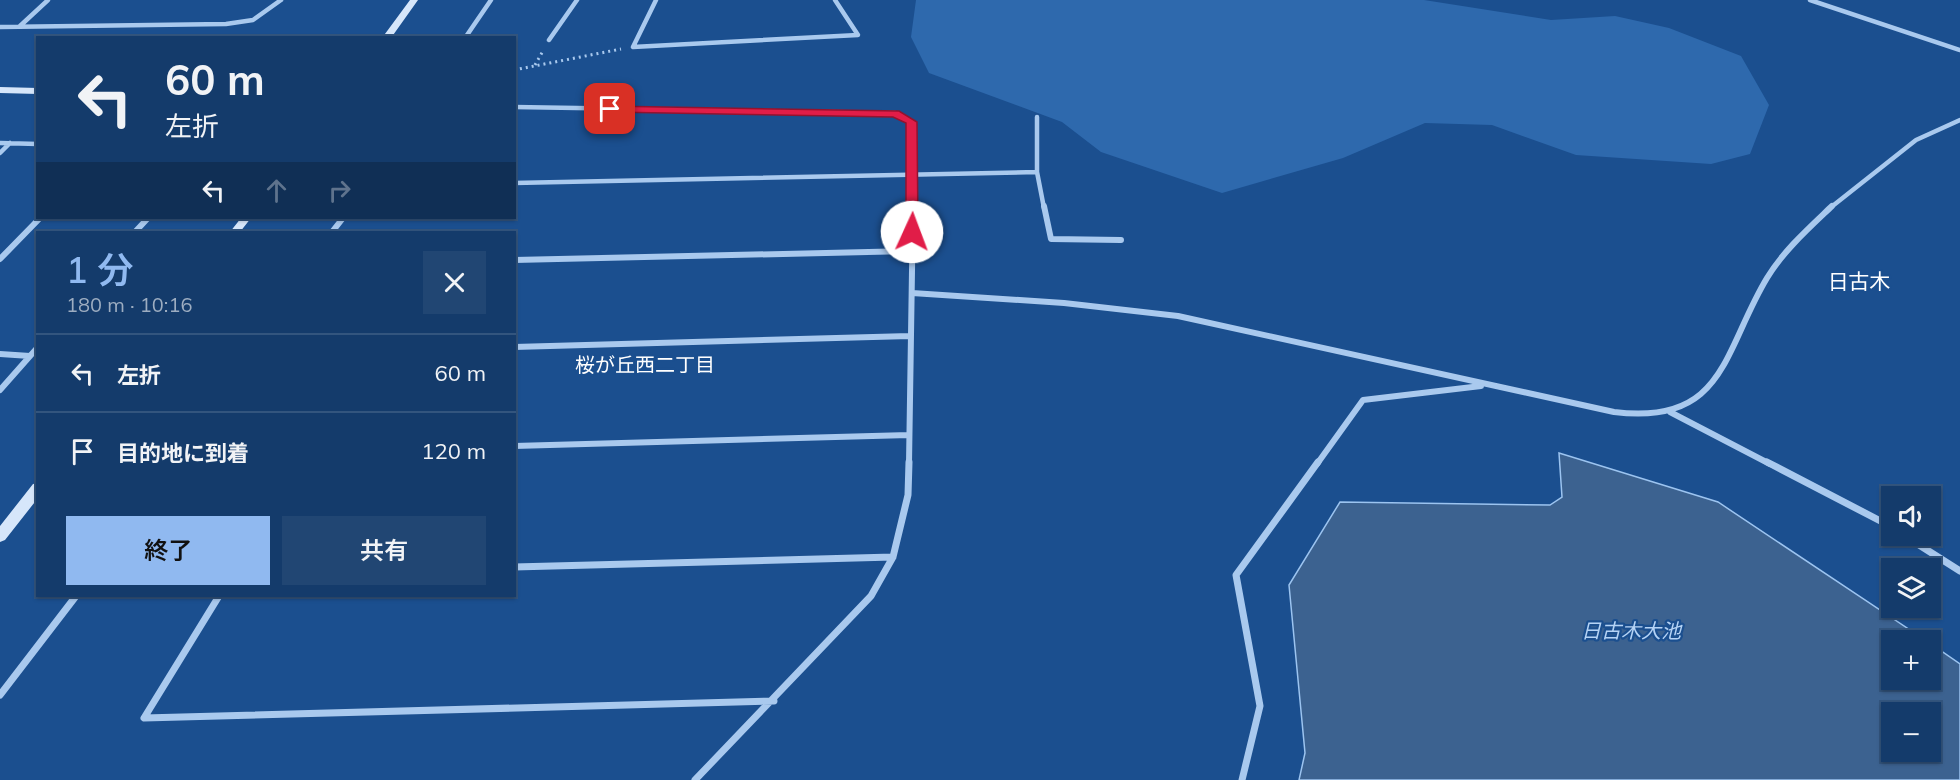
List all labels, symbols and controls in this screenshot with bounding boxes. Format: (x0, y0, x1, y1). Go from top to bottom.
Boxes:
text: 60 m (165, 53, 265, 106)
icon: left (66, 60, 144, 138)
pin (584, 83, 635, 134)
icon: arrive (593, 92, 626, 125)
text: 左折 (165, 109, 219, 143)
icon: left (197, 174, 230, 207)
icon: ahead (260, 174, 293, 207)
icon: right (323, 174, 356, 207)
position arrow (880, 200, 944, 264)
text: 1 分 (66, 247, 133, 292)
button: close (423, 251, 486, 314)
district label: 日古木 (1828, 268, 1891, 294)
text: 180 m · 10:16 (66, 292, 192, 317)
district label: 桜が丘西二丁目 (575, 352, 715, 377)
icon: left (66, 357, 99, 390)
text: 60 m (435, 359, 486, 387)
text: 左折 (117, 361, 161, 389)
icon: arrive (66, 435, 99, 468)
text: 120 m (421, 437, 486, 465)
text: 目的地に到着 (117, 439, 249, 467)
map controls (1881, 486, 1941, 762)
button: sound (1881, 486, 1941, 546)
button: 終了 (66, 516, 270, 585)
button: 共有 (282, 516, 486, 585)
button: layers (1881, 558, 1941, 618)
water label: 日古木大池 (1581, 618, 1683, 643)
button: + (1881, 630, 1941, 690)
button: − (1881, 702, 1941, 762)

